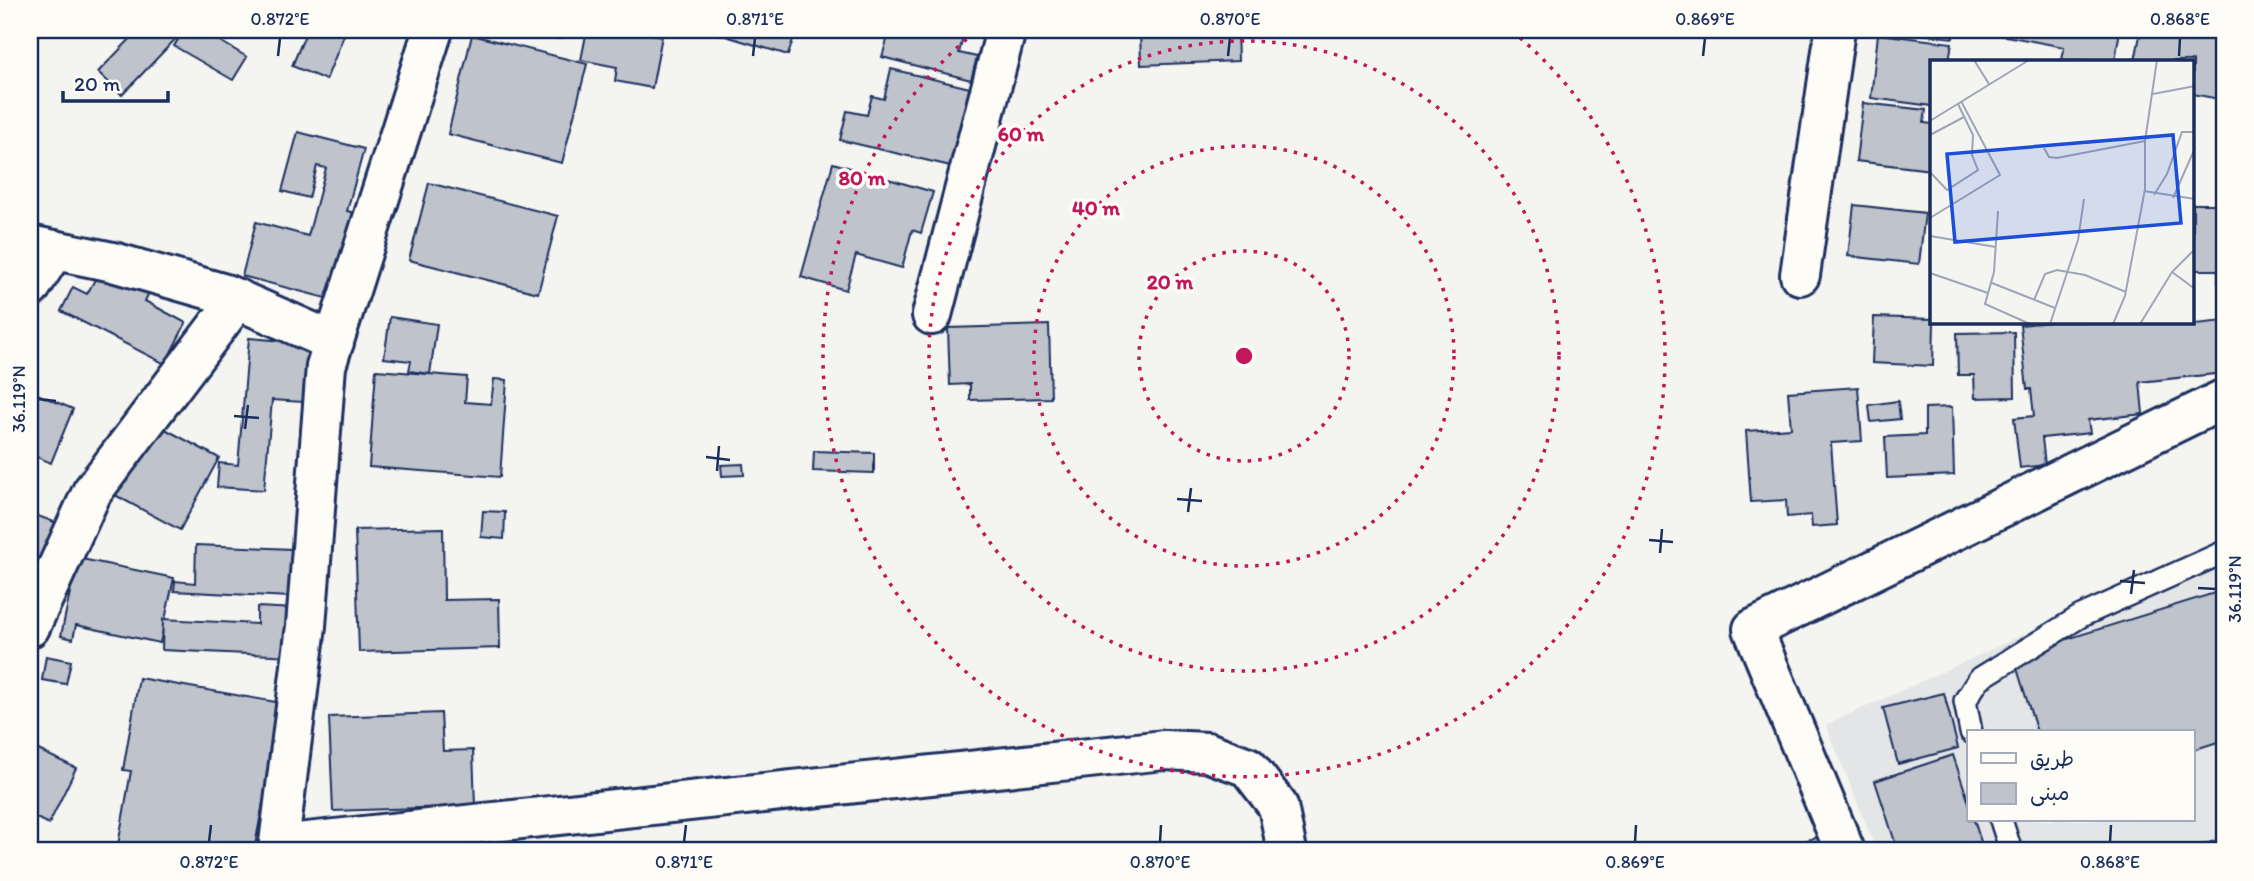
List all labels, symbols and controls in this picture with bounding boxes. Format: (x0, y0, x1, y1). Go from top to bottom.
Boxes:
text: 0.872°E (250, 8, 310, 30)
text: 0.871°E (726, 8, 784, 30)
text: 0.870°E (1200, 8, 1260, 30)
text: 0.869°E (1675, 8, 1735, 30)
text: 0.868°E (2150, 8, 2210, 30)
scale bar (63, 60, 168, 104)
inset map (1930, 60, 2194, 324)
text: 20 m (74, 71, 121, 96)
text: 60 m (998, 121, 1045, 146)
text: 80 m (839, 165, 886, 190)
text: 40 m (1072, 195, 1120, 220)
text: 20 m (1147, 269, 1194, 294)
centre of rings (1232, 344, 1256, 368)
text: 36.119°N (8, 365, 30, 433)
text: 36.119°N (2224, 555, 2246, 623)
legend (1967, 730, 2194, 822)
text: طريق (2030, 746, 2074, 771)
text: مبنى (2030, 780, 2069, 807)
text: 0.872°E (179, 851, 239, 873)
text: 0.871°E (655, 851, 713, 873)
text: 0.870°E (1130, 851, 1190, 873)
text: 0.869°E (1605, 851, 1665, 873)
text: 0.868°E (2080, 851, 2140, 873)

